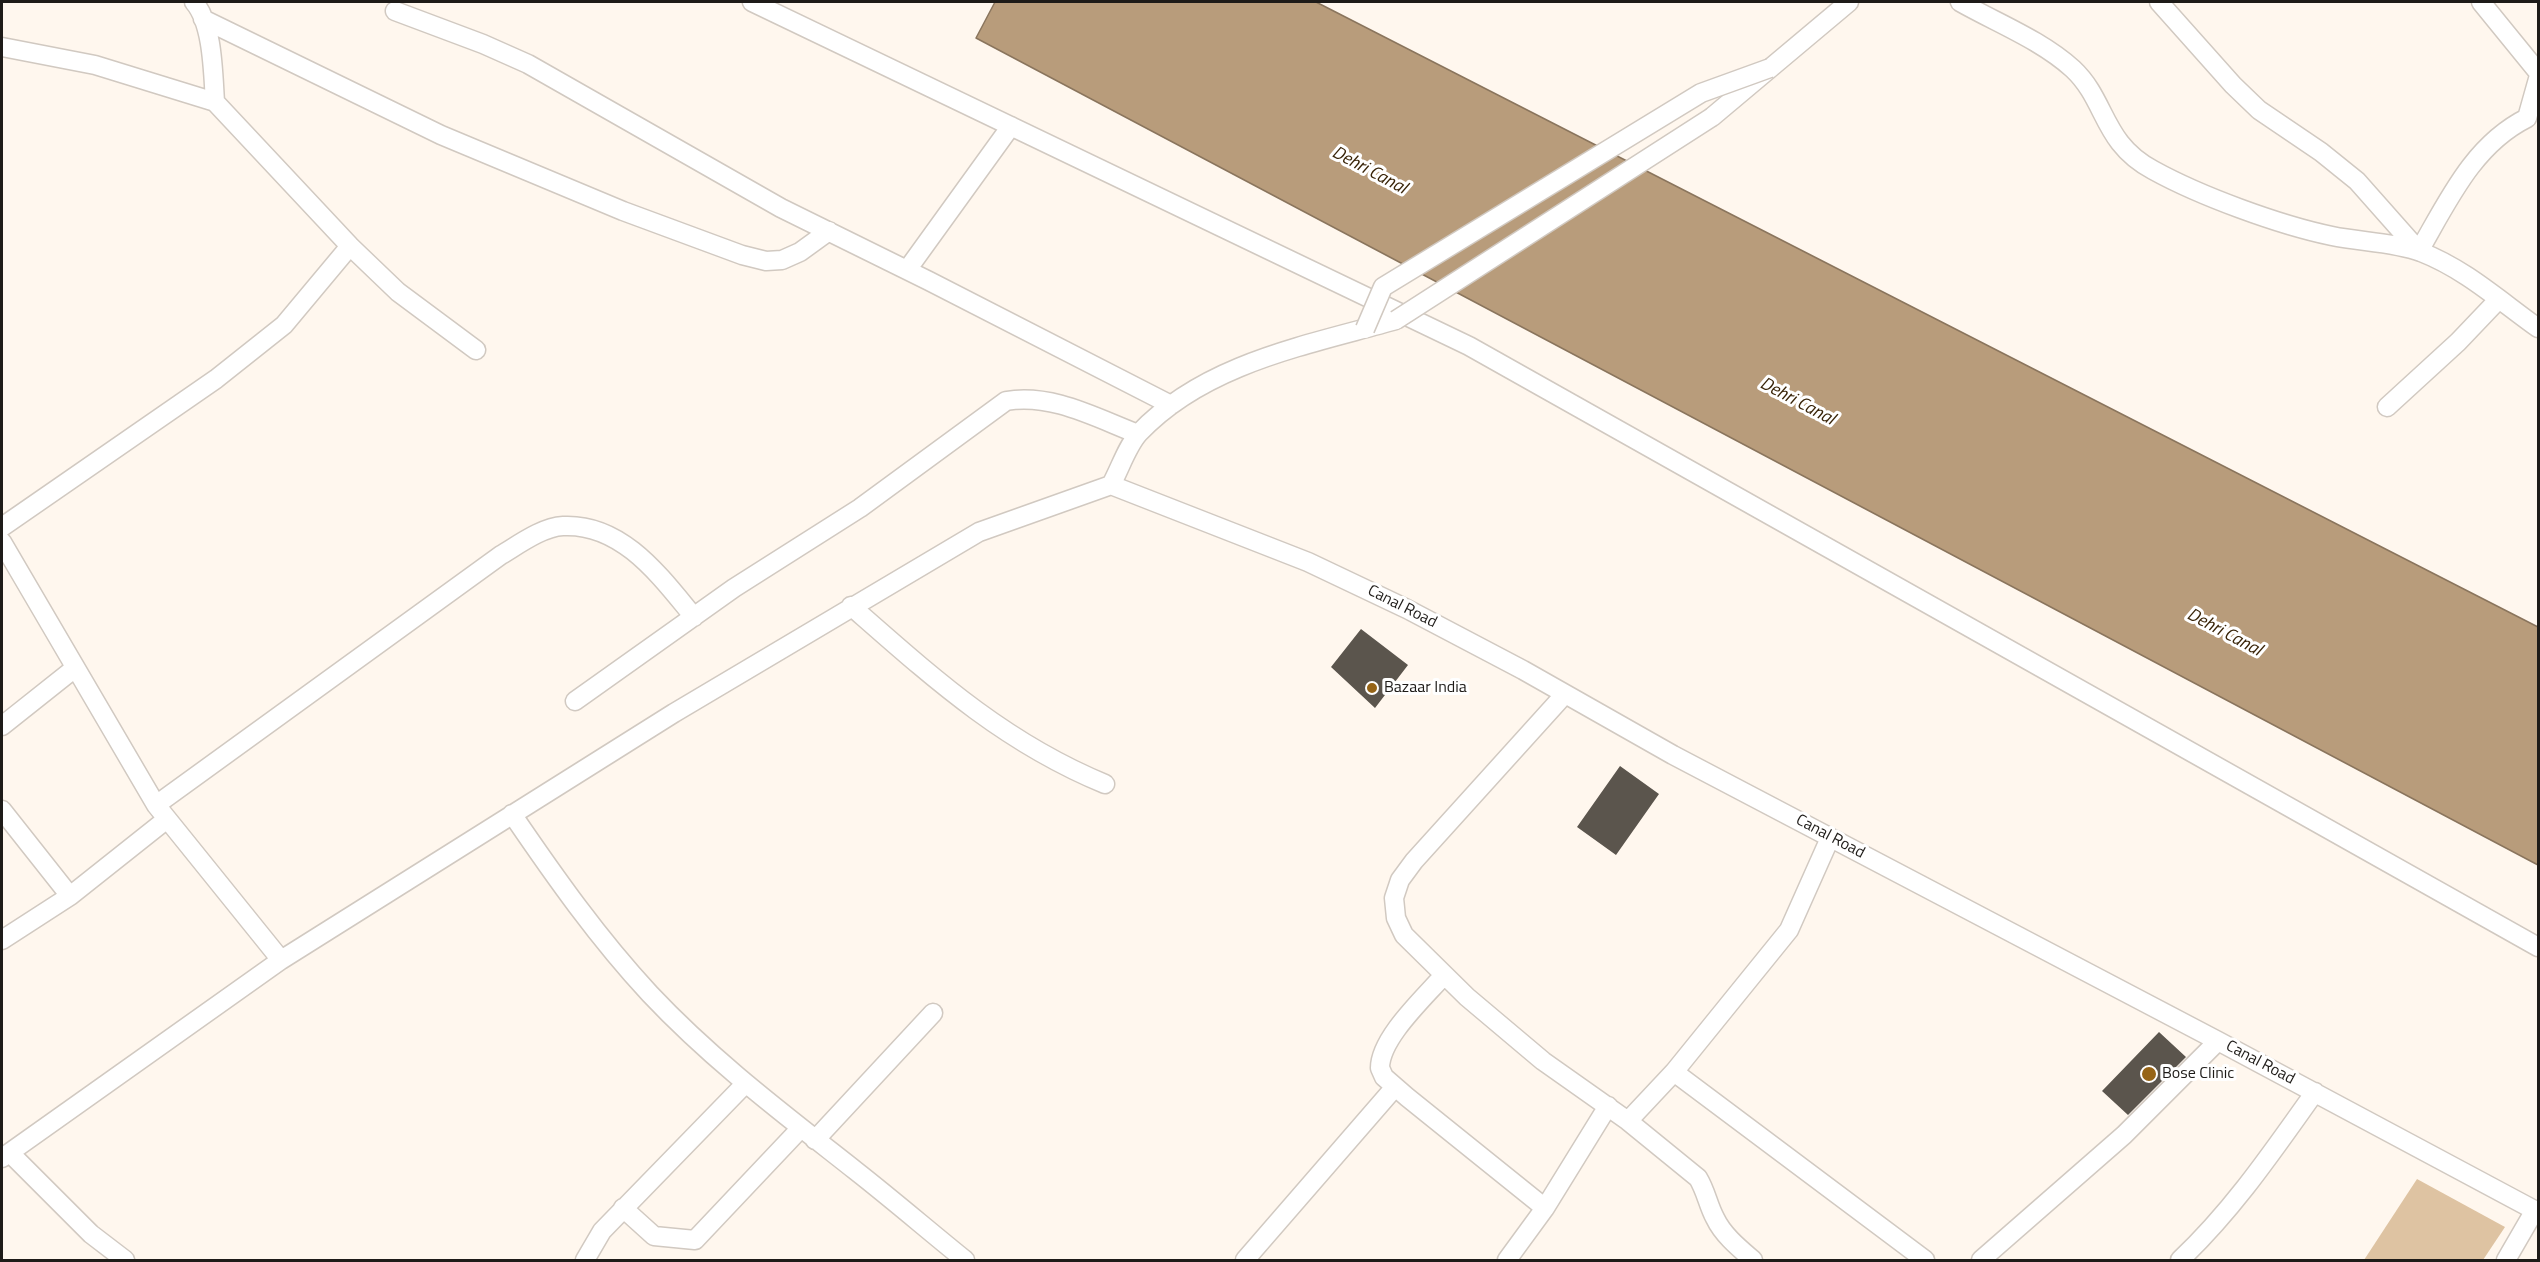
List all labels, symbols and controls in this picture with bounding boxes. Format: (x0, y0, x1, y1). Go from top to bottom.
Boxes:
water label: Dehri Canal (1328, 142, 1410, 200)
water label: Dehri Canal (1756, 373, 1838, 431)
street label: Canal Road (1364, 581, 1440, 633)
water label: Dehri Canal (2183, 604, 2265, 662)
place label: Bazaar India (1384, 678, 1467, 698)
marker: Bazaar India (1365, 681, 1379, 695)
street label: Canal Road (1792, 811, 1868, 863)
street label: Canal Road (2222, 1037, 2298, 1089)
place label: Bose Clinic (2162, 1064, 2234, 1084)
marker: Bose Clinic (2140, 1065, 2158, 1083)

